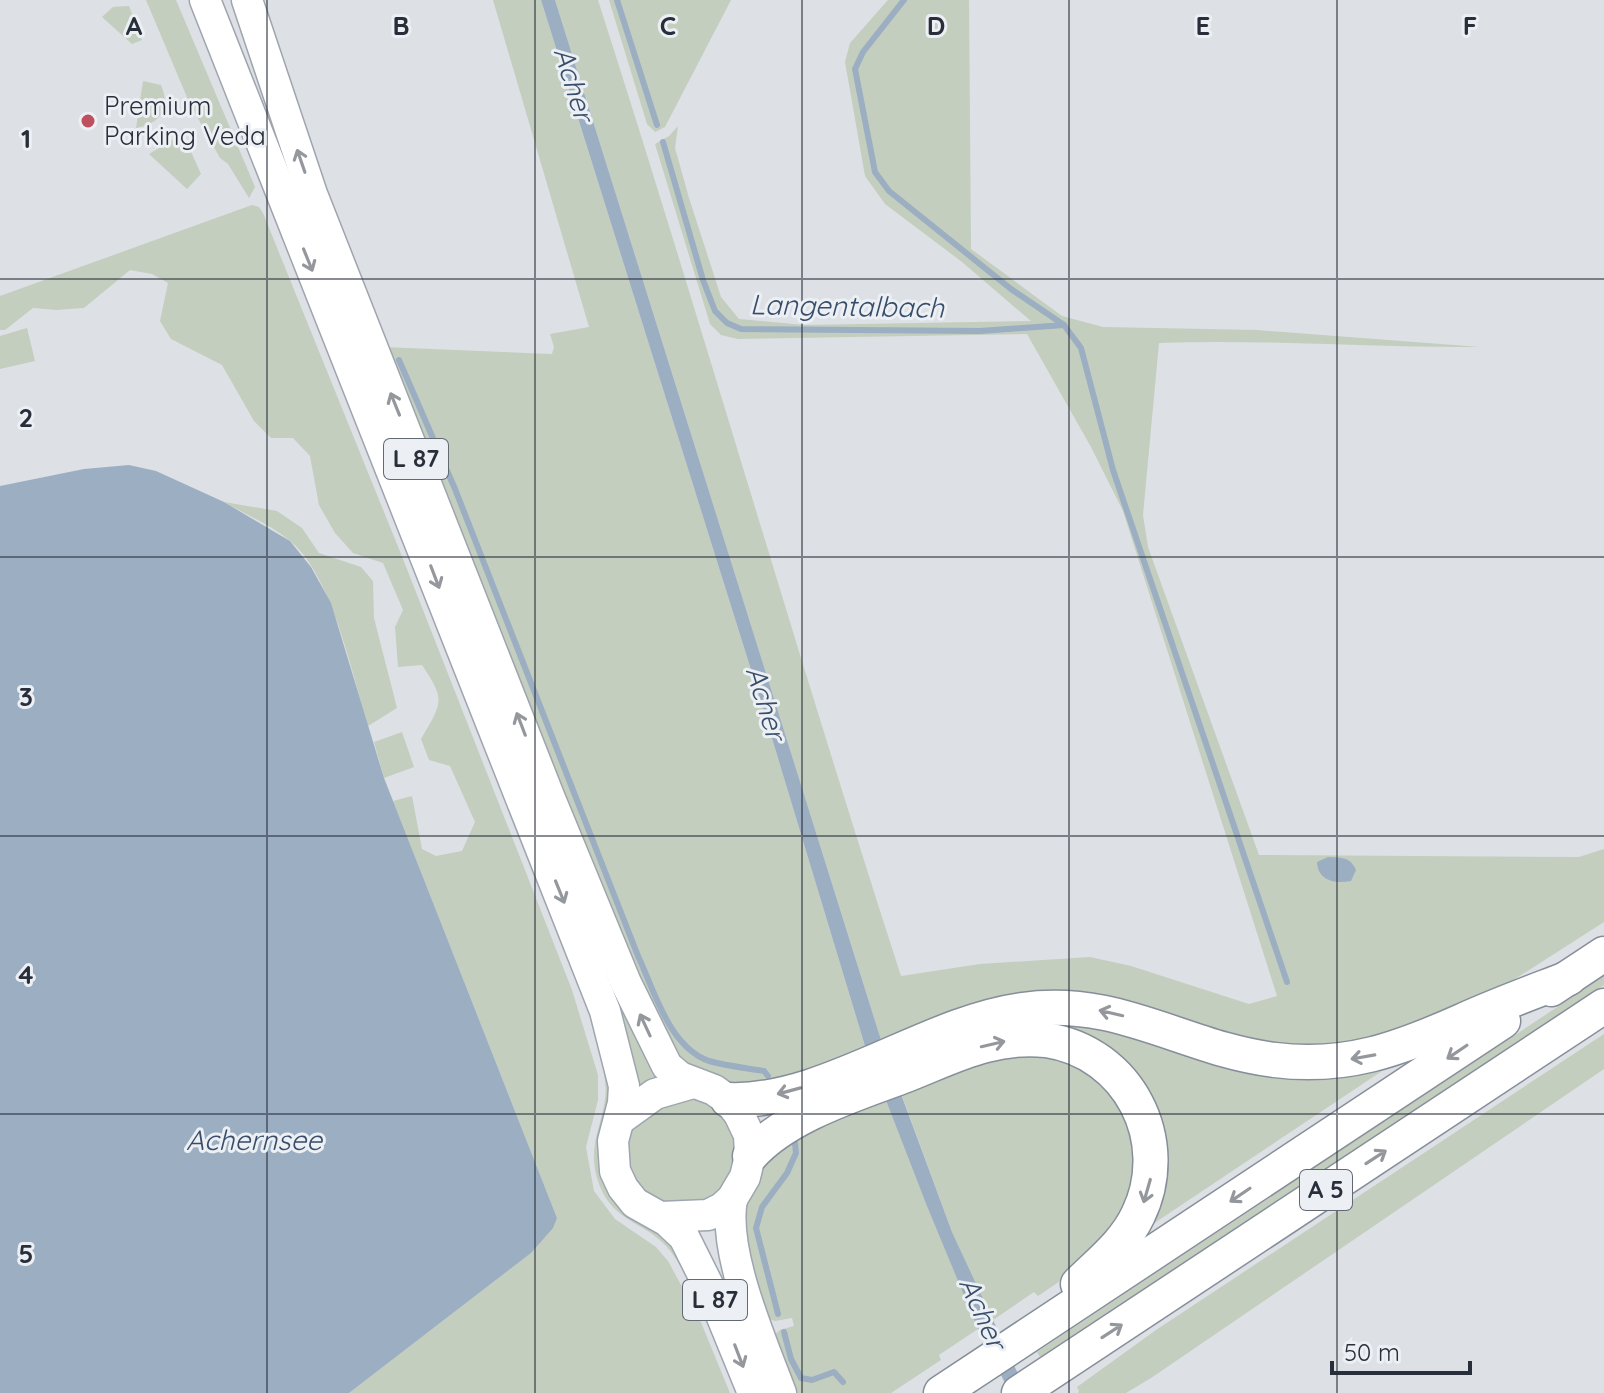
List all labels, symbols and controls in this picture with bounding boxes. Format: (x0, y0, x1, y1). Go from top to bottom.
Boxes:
text: A (126, 9, 143, 42)
text: B (392, 9, 410, 42)
text: C (660, 9, 676, 42)
text: D (927, 9, 945, 42)
text: E (1196, 9, 1210, 42)
text: F (1463, 9, 1477, 42)
water label: Acher (547, 43, 603, 128)
place label: Premium Parking Veda (104, 89, 266, 152)
marker: Premium Parking Veda (79, 112, 97, 130)
text: 1 (21, 122, 31, 155)
one-way arrow (292, 149, 307, 174)
one-way arrow (302, 247, 316, 272)
water label: Langentalbach (750, 286, 945, 325)
one-way arrow (386, 392, 401, 417)
text: 2 (19, 401, 33, 434)
road number: L 87 (384, 439, 448, 479)
one-way arrow (429, 564, 443, 589)
water label: Acher (739, 662, 795, 747)
text: 3 (19, 680, 33, 713)
one-way arrow (512, 712, 527, 737)
one-way arrow (554, 879, 568, 904)
text: 4 (18, 958, 34, 991)
one-way arrow (1098, 1005, 1124, 1020)
one-way arrow (637, 1013, 652, 1037)
one-way arrow (979, 1036, 1005, 1051)
one-way arrow (1446, 1044, 1469, 1060)
one-way arrow (1351, 1050, 1376, 1065)
one-way arrow (777, 1084, 803, 1099)
water label: Achernsee (186, 1122, 323, 1157)
one-way arrow (1364, 1149, 1387, 1165)
road number: A 5 (1300, 1170, 1352, 1210)
one-way arrow (1138, 1178, 1153, 1204)
one-way arrow (1230, 1187, 1252, 1203)
text: 5 (19, 1237, 33, 1270)
water label: Acher (952, 1271, 1016, 1357)
road number: L 87 (683, 1280, 747, 1320)
one-way arrow (1101, 1323, 1123, 1339)
scale bar (1332, 1325, 1470, 1375)
text: 50 m (1344, 1337, 1400, 1367)
one-way arrow (733, 1343, 747, 1368)

